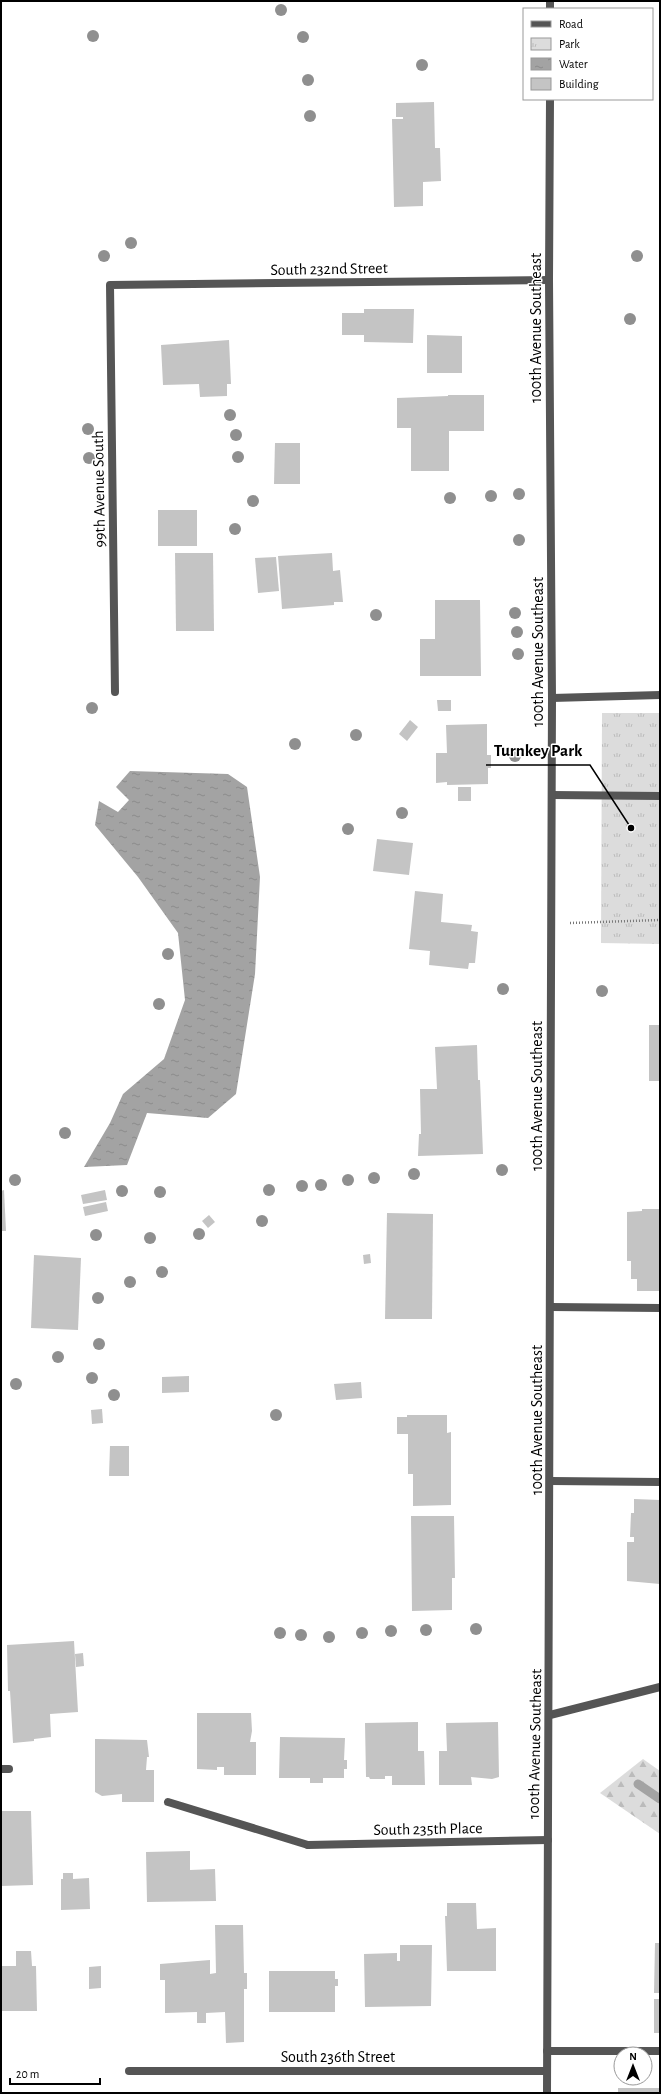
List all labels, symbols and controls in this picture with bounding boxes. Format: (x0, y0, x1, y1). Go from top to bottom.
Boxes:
legend (523, 8, 653, 100)
text: Road (559, 18, 583, 30)
text: Park (559, 38, 580, 50)
text: Water (559, 58, 588, 70)
text: Building (559, 78, 599, 90)
street label: 100th Avenue Southeast (528, 253, 544, 403)
street label: South 232nd Street (270, 260, 388, 278)
street label: 99th Avenue South (90, 430, 108, 548)
street label: 100th Avenue Southeast (530, 577, 546, 727)
callout: Turnkey Park (486, 736, 590, 765)
text: Turnkey Park (494, 742, 583, 760)
street label: 100th Avenue Southeast (529, 1021, 545, 1171)
street label: 100th Avenue Southeast (529, 1345, 545, 1495)
street label: 100th Avenue Southeast (526, 1669, 544, 1819)
street label: South 235th Place (373, 1820, 483, 1838)
north arrow (613, 2046, 653, 2086)
street label: South 236th Street (281, 2049, 395, 2065)
text: N (629, 2051, 637, 2062)
scale bar (10, 2060, 100, 2086)
text: 20 m (16, 2068, 39, 2080)

